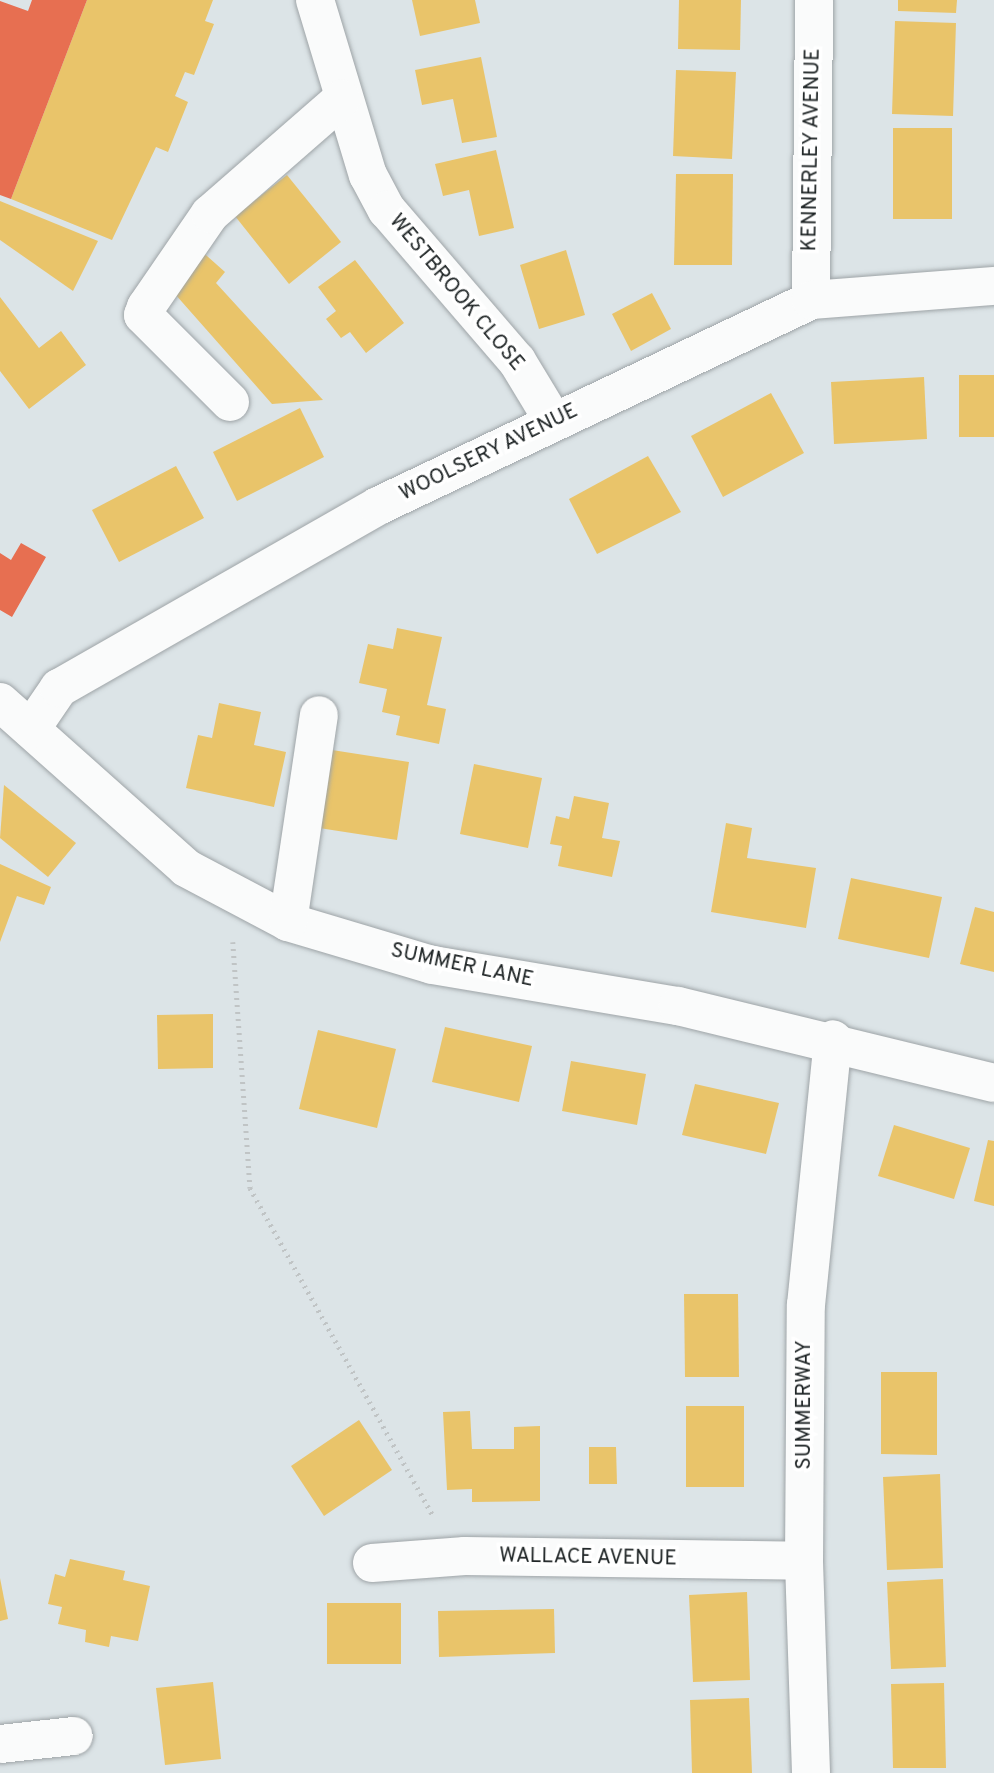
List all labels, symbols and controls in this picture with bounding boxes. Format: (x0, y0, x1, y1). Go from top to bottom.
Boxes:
street label: KENNERLEY AVENUE (798, 47, 826, 253)
street label: WESTBROOK CLOSE (383, 210, 529, 376)
street label: WOOLSERY AVENUE (395, 399, 583, 507)
street label: SUMMER LANE (388, 939, 536, 993)
street label: SUMMERWAY (792, 1340, 818, 1470)
street label: WALLACE AVENUE (498, 1544, 678, 1572)

